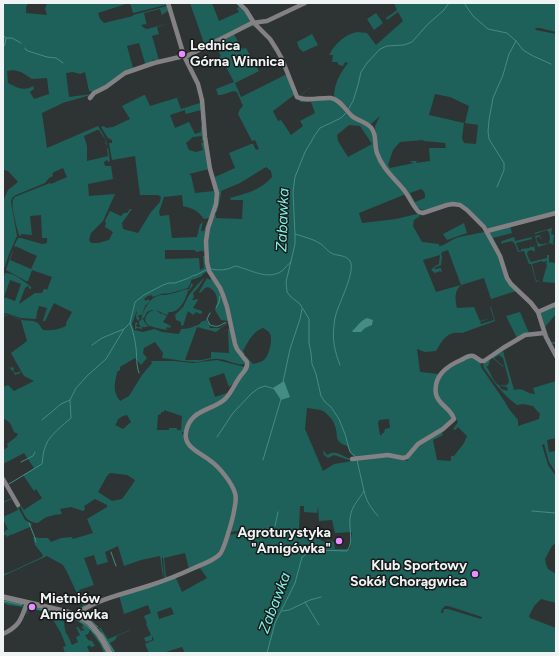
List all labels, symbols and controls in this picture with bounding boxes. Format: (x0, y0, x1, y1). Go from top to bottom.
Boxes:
place label: Lednica Górna Winnica (190, 38, 285, 70)
marker: Lednica Górna Winnica (177, 49, 187, 59)
water label: Zabawka (273, 188, 293, 252)
place label: Agroturystyka "Amigówka" (238, 525, 331, 558)
marker: Agroturystyka "Amigówka" (334, 536, 344, 546)
place label: Klub Sportowy Sokół Chorągwica (350, 558, 467, 590)
marker: Klub Sportowy Sokół Chorągwica (470, 569, 480, 579)
water label: Zabawka (255, 570, 295, 636)
place label: Mietniów Amigówka (40, 591, 108, 624)
marker: Mietniów Amigówka (27, 602, 37, 612)

